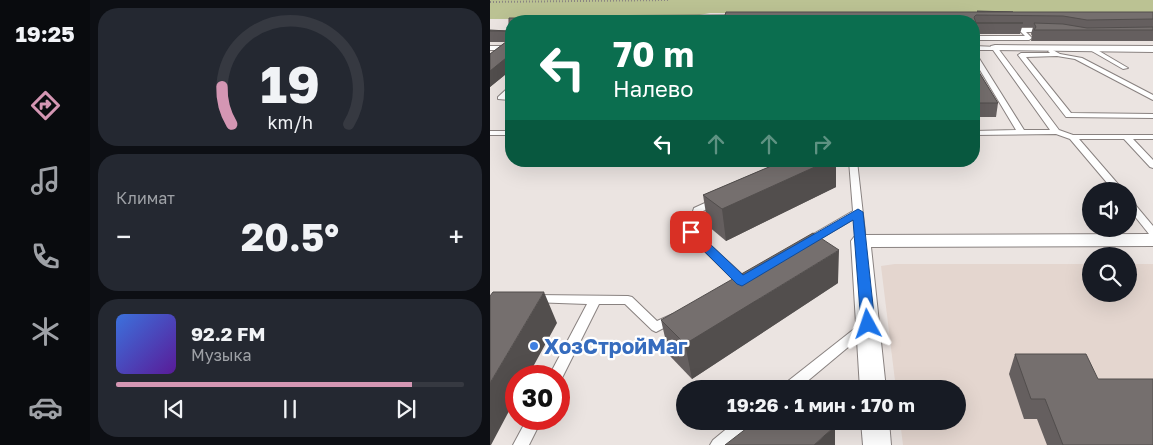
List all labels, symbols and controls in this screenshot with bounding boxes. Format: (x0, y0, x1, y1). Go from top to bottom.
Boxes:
text: 19:25 (15, 20, 75, 47)
text: 70 m (613, 33, 694, 75)
icon: left (530, 35, 595, 100)
text: 19 (260, 52, 320, 114)
text: Налево (613, 75, 693, 102)
icon: directions (28, 88, 63, 123)
text: km/h (267, 111, 313, 133)
icon: left (649, 130, 677, 158)
icon: ahead (702, 130, 730, 158)
icon: ahead (755, 130, 783, 158)
icon: right (808, 130, 836, 158)
icon: music (28, 163, 63, 198)
map controls (1082, 182, 1137, 302)
button: sound (1082, 182, 1137, 237)
text: Климат (116, 188, 175, 208)
pin (670, 211, 712, 253)
text: 20.5° (241, 214, 339, 259)
icon: arrive (677, 218, 705, 246)
text: − (116, 220, 131, 253)
text: + (449, 220, 464, 253)
icon: phone (28, 239, 63, 274)
button: search (1082, 247, 1137, 302)
position arrow (841, 297, 893, 349)
icon: climate (28, 314, 63, 349)
text: 92.2 FM (191, 322, 265, 345)
place label: ХозСтройМаг (544, 333, 688, 359)
marker: ХозСтройМаг (528, 340, 540, 352)
text: Музыка (191, 345, 252, 365)
speed limit sign: 30 (505, 365, 570, 430)
icon: car (28, 390, 63, 425)
text: 19:26 · 1 мин · 170 m (727, 393, 915, 416)
icon: previous (160, 395, 188, 423)
icon: pause (276, 395, 304, 423)
icon: next (392, 395, 420, 423)

